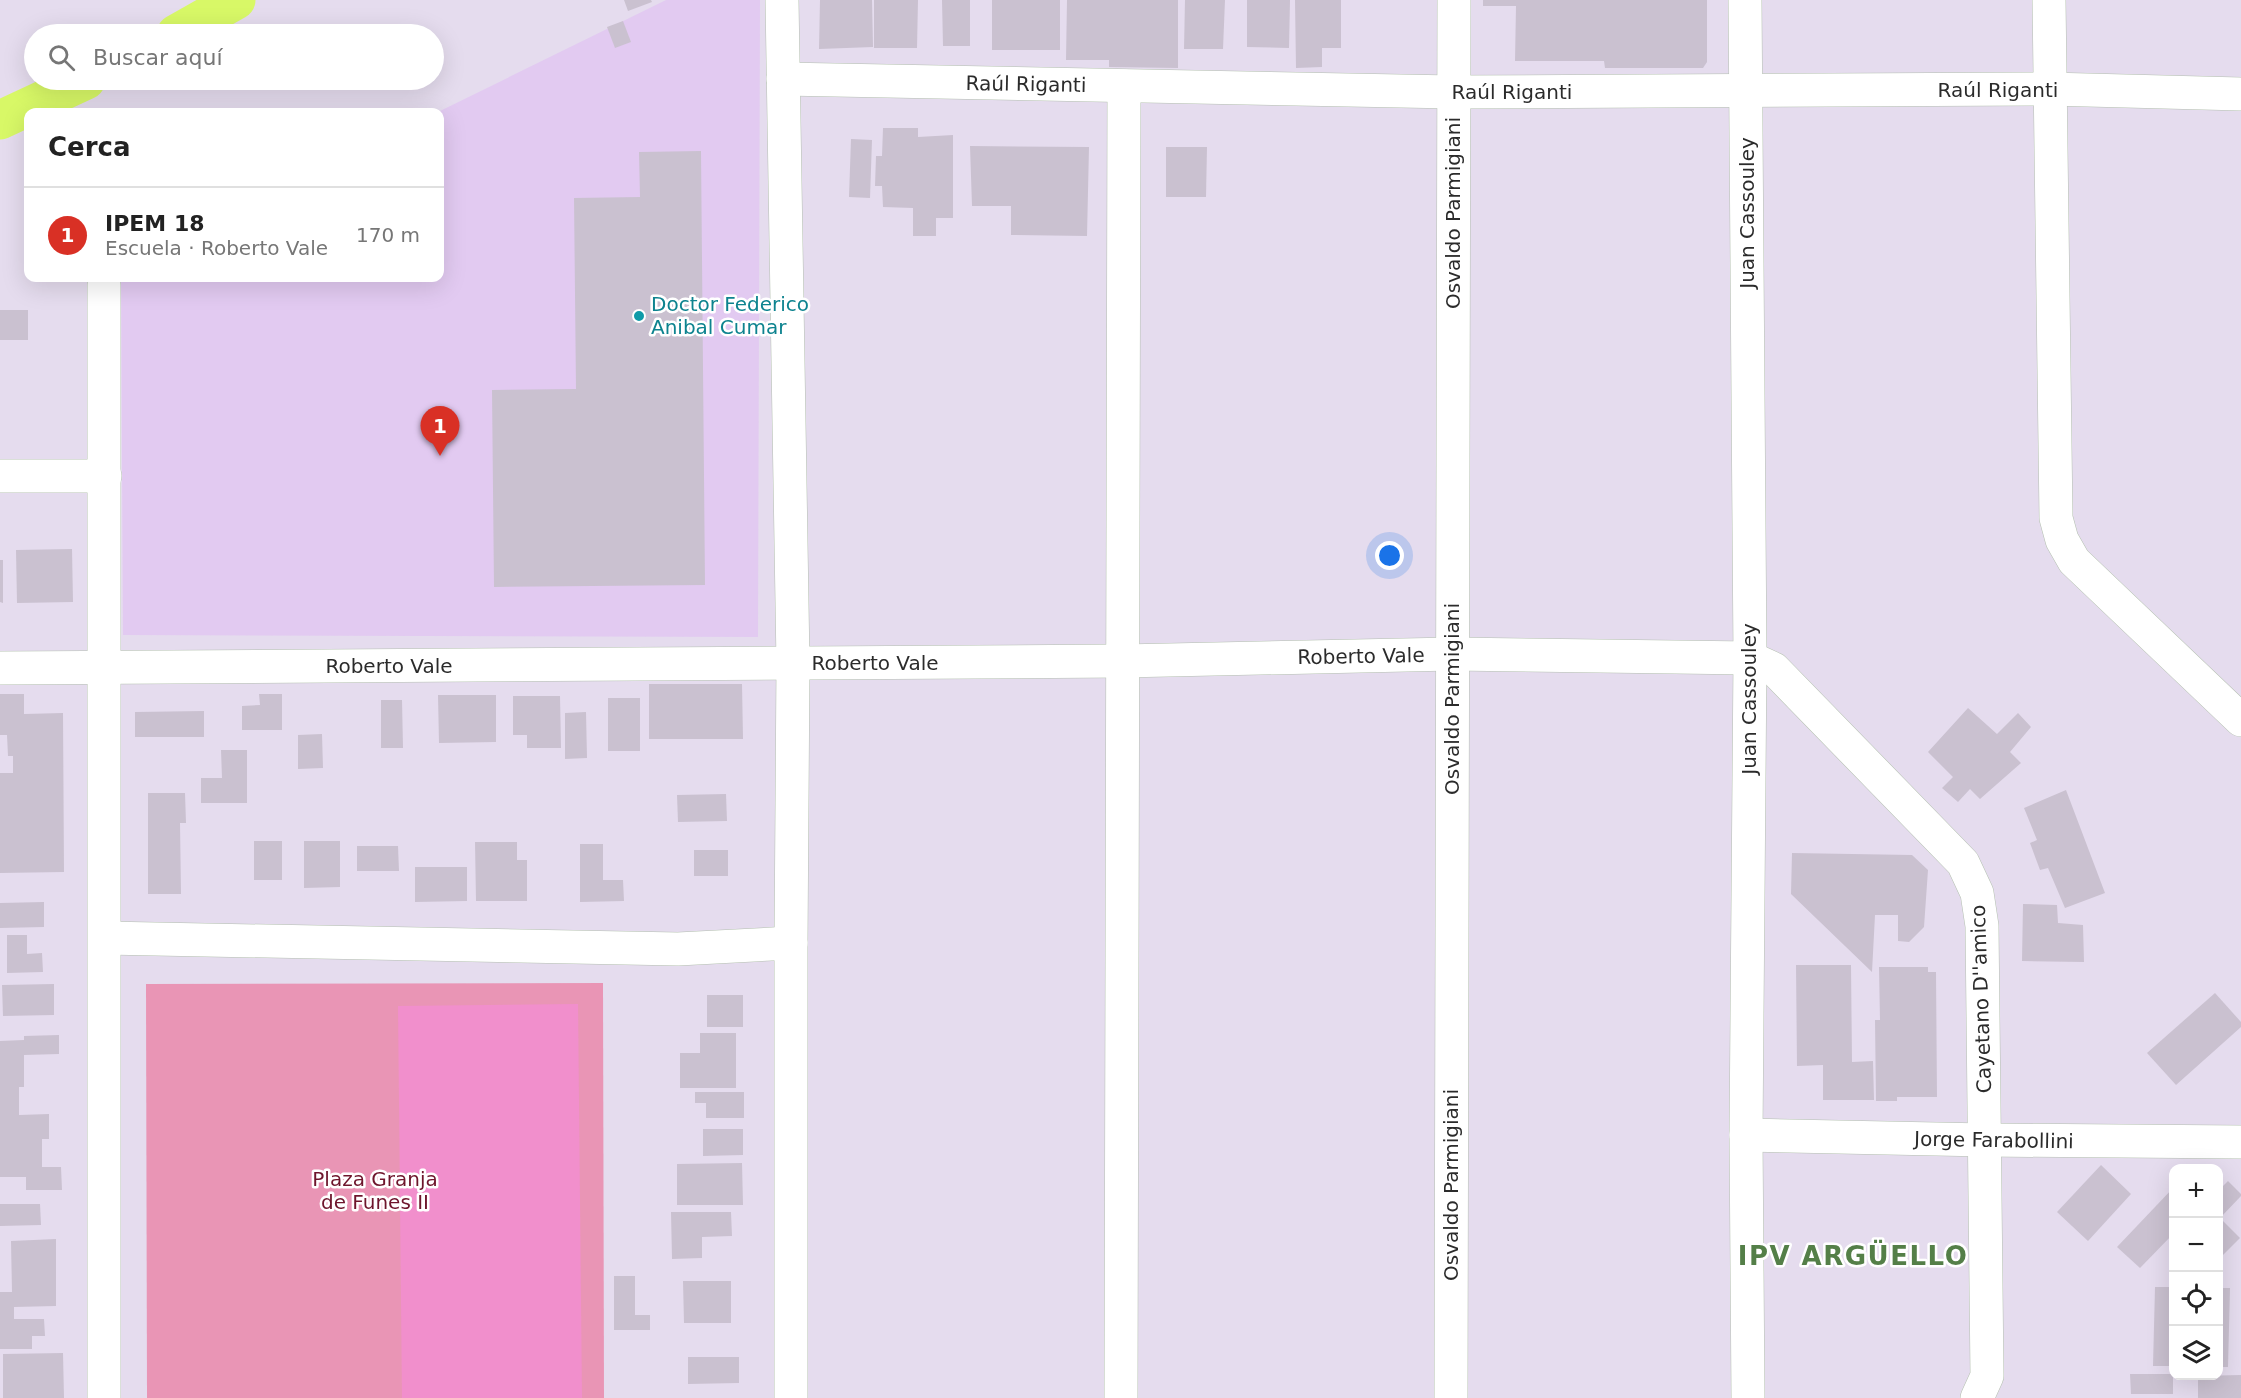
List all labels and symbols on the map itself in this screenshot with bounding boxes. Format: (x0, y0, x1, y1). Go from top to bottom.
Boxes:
street label: Raúl Riganti (965, 71, 1087, 97)
street label: Raúl Riganti (1938, 78, 2058, 102)
street label: Raúl Riganti (1452, 80, 1572, 104)
street label: Osvaldo Parmigiani (1441, 117, 1465, 309)
street label: Juan Cassouley (1735, 137, 1759, 291)
place label: Doctor Federico Anibal Cumar (651, 292, 809, 339)
marker: Doctor Federico Anibal Cumar (632, 309, 646, 323)
pin: 1 (420, 406, 460, 456)
your location (1375, 541, 1404, 570)
street label: Osvaldo Parmigiani (1440, 603, 1464, 795)
street label: Juan Cassouley (1737, 623, 1761, 777)
street label: Roberto Vale (1297, 643, 1425, 669)
street label: Roberto Vale (811, 651, 939, 675)
street label: Roberto Vale (325, 654, 453, 678)
street label: Cayetano D''amico (1966, 904, 1996, 1094)
street label: Osvaldo Parmigiani (1439, 1089, 1463, 1281)
street label: Jorge Farabollini (1912, 1127, 2074, 1153)
park label: Plaza Granja de Funes II (312, 1167, 438, 1214)
district label: IPV ARGÜELLO (1738, 1239, 1968, 1271)

